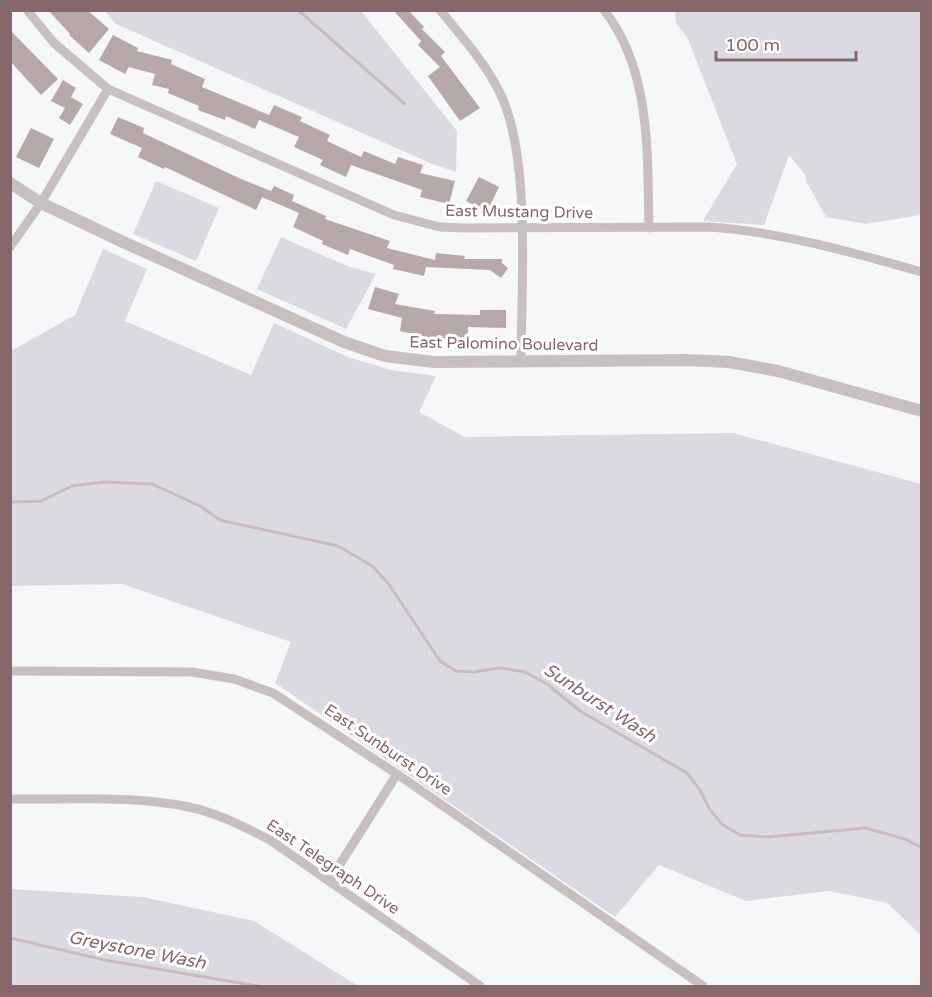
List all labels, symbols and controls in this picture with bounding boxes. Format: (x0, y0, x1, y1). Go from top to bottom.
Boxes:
scale bar (716, 24, 856, 62)
text: 100 m (725, 34, 780, 56)
street label: East Mustang Drive (445, 201, 593, 223)
street label: East Palomino Boulevard (409, 332, 599, 356)
water label: Sunburst Wash (540, 659, 661, 748)
street label: East Sunburst Drive (320, 700, 456, 800)
street label: East Telegraph Drive (263, 815, 403, 919)
water label: Greystone Wash (67, 926, 208, 974)

